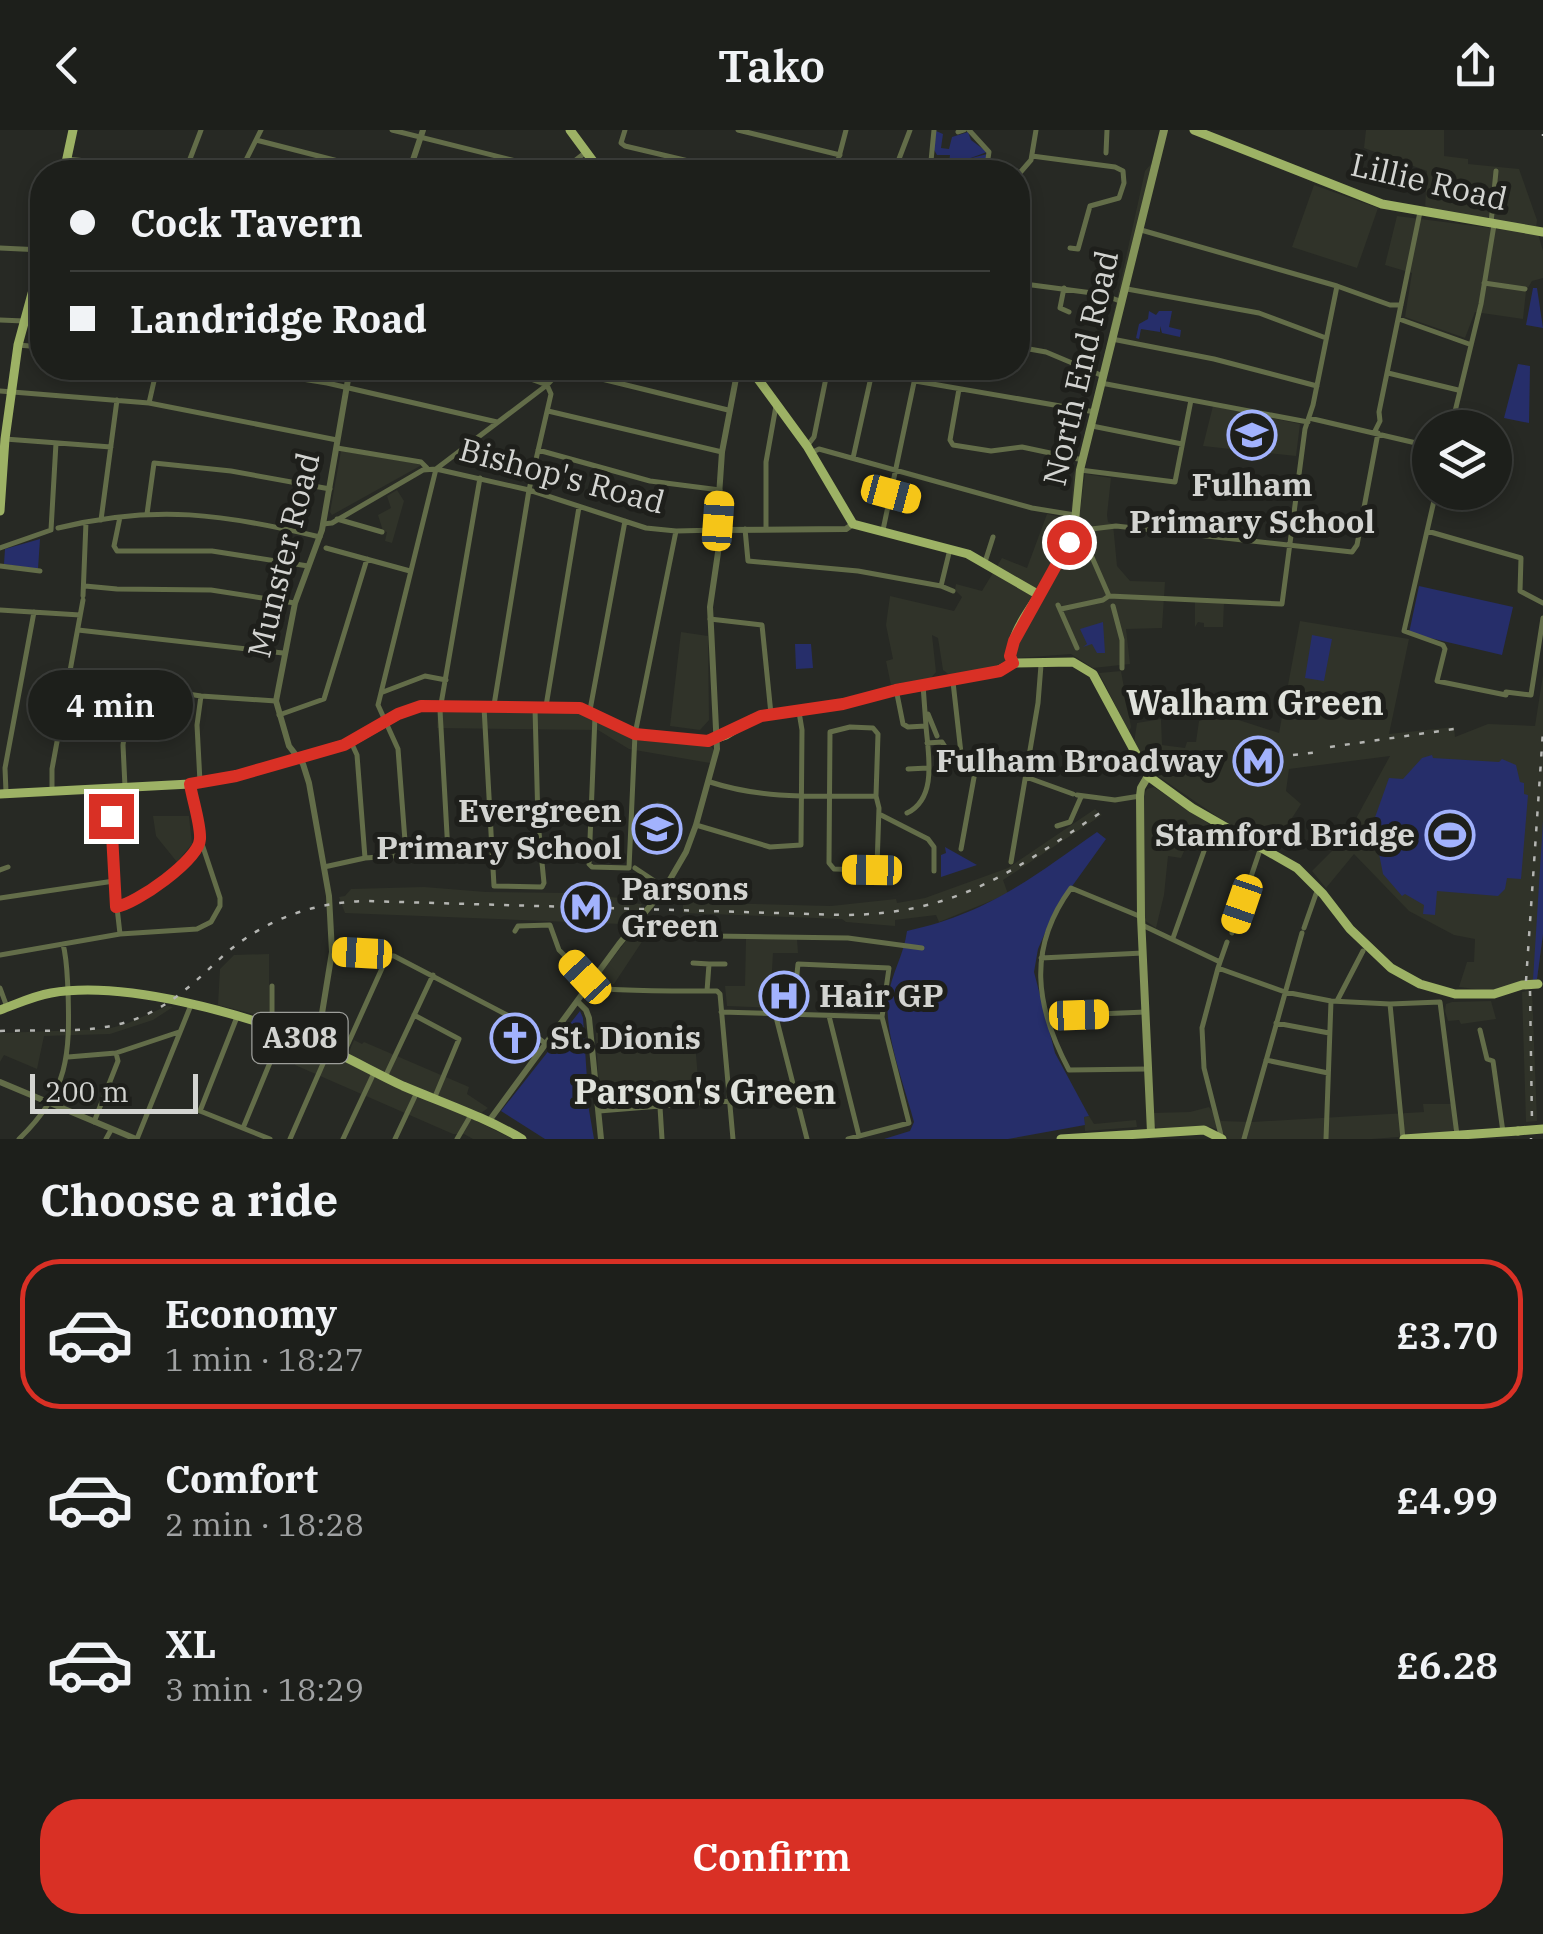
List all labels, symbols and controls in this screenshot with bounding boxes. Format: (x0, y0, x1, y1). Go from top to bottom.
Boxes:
text: Tako (718, 36, 825, 94)
icon: back (40, 38, 95, 93)
icon: share (1448, 38, 1503, 93)
street label: Lillie Road (1347, 143, 1512, 219)
text: Cock Tavern (130, 198, 363, 247)
street label: North End Road (1033, 246, 1127, 489)
text: Landridge Road (130, 294, 427, 343)
school or university icon: Fulham Primary School (1226, 409, 1278, 461)
map controls (1412, 410, 1512, 510)
button: layers (1412, 410, 1512, 510)
street label: Bishop's Road (455, 427, 670, 523)
street label: Munster Road (237, 448, 329, 662)
place label: Fulham Primary School (1129, 463, 1375, 542)
car (858, 472, 924, 516)
car (701, 490, 735, 552)
route start (1047, 520, 1092, 565)
callout: 4 min (28, 671, 194, 741)
district label: Walham Green (1126, 679, 1384, 725)
text: 4 min (66, 684, 155, 726)
metro station icon: Fulham Broadway (1232, 735, 1284, 787)
place label: Fulham Broadway (935, 739, 1224, 781)
place label: Evergreen Primary School (376, 789, 622, 868)
route end (89, 794, 134, 839)
school or university icon: Evergreen Primary School (631, 803, 683, 855)
sports icon: Stamford Bridge (1424, 809, 1476, 861)
place label: Stamford Bridge (1155, 813, 1415, 855)
car (842, 854, 902, 886)
place label: Parsons Green (621, 867, 749, 946)
car (1218, 871, 1266, 937)
metro station icon: Parsons Green (560, 881, 612, 933)
car (331, 936, 393, 970)
car (554, 945, 616, 1009)
hospital icon: Hair GP (758, 970, 810, 1022)
place label: Hair GP (819, 974, 944, 1016)
car (1048, 999, 1110, 1031)
church icon: St. Dionis (489, 1012, 541, 1064)
road number: A308 (252, 1013, 348, 1063)
place label: St. Dionis (550, 1016, 701, 1058)
district label: Parson's Green (574, 1068, 836, 1114)
scale bar (30, 1069, 198, 1114)
text: 200 m (45, 1073, 129, 1110)
text: Choose a ride (40, 1170, 338, 1228)
icon: car (45, 1289, 135, 1379)
text: Economy (165, 1289, 337, 1338)
text: £3.70 (1397, 1310, 1498, 1359)
text: 1 min · 18:27 (165, 1338, 364, 1380)
icon: car (45, 1454, 135, 1544)
text: Comfort (165, 1454, 318, 1503)
text: £4.99 (1397, 1475, 1498, 1524)
text: 2 min · 18:28 (165, 1503, 364, 1545)
icon: car (45, 1619, 135, 1709)
text: XL (165, 1619, 216, 1668)
text: £6.28 (1397, 1640, 1498, 1689)
text: 3 min · 18:29 (165, 1668, 364, 1710)
button: Confirm (40, 1799, 1503, 1914)

